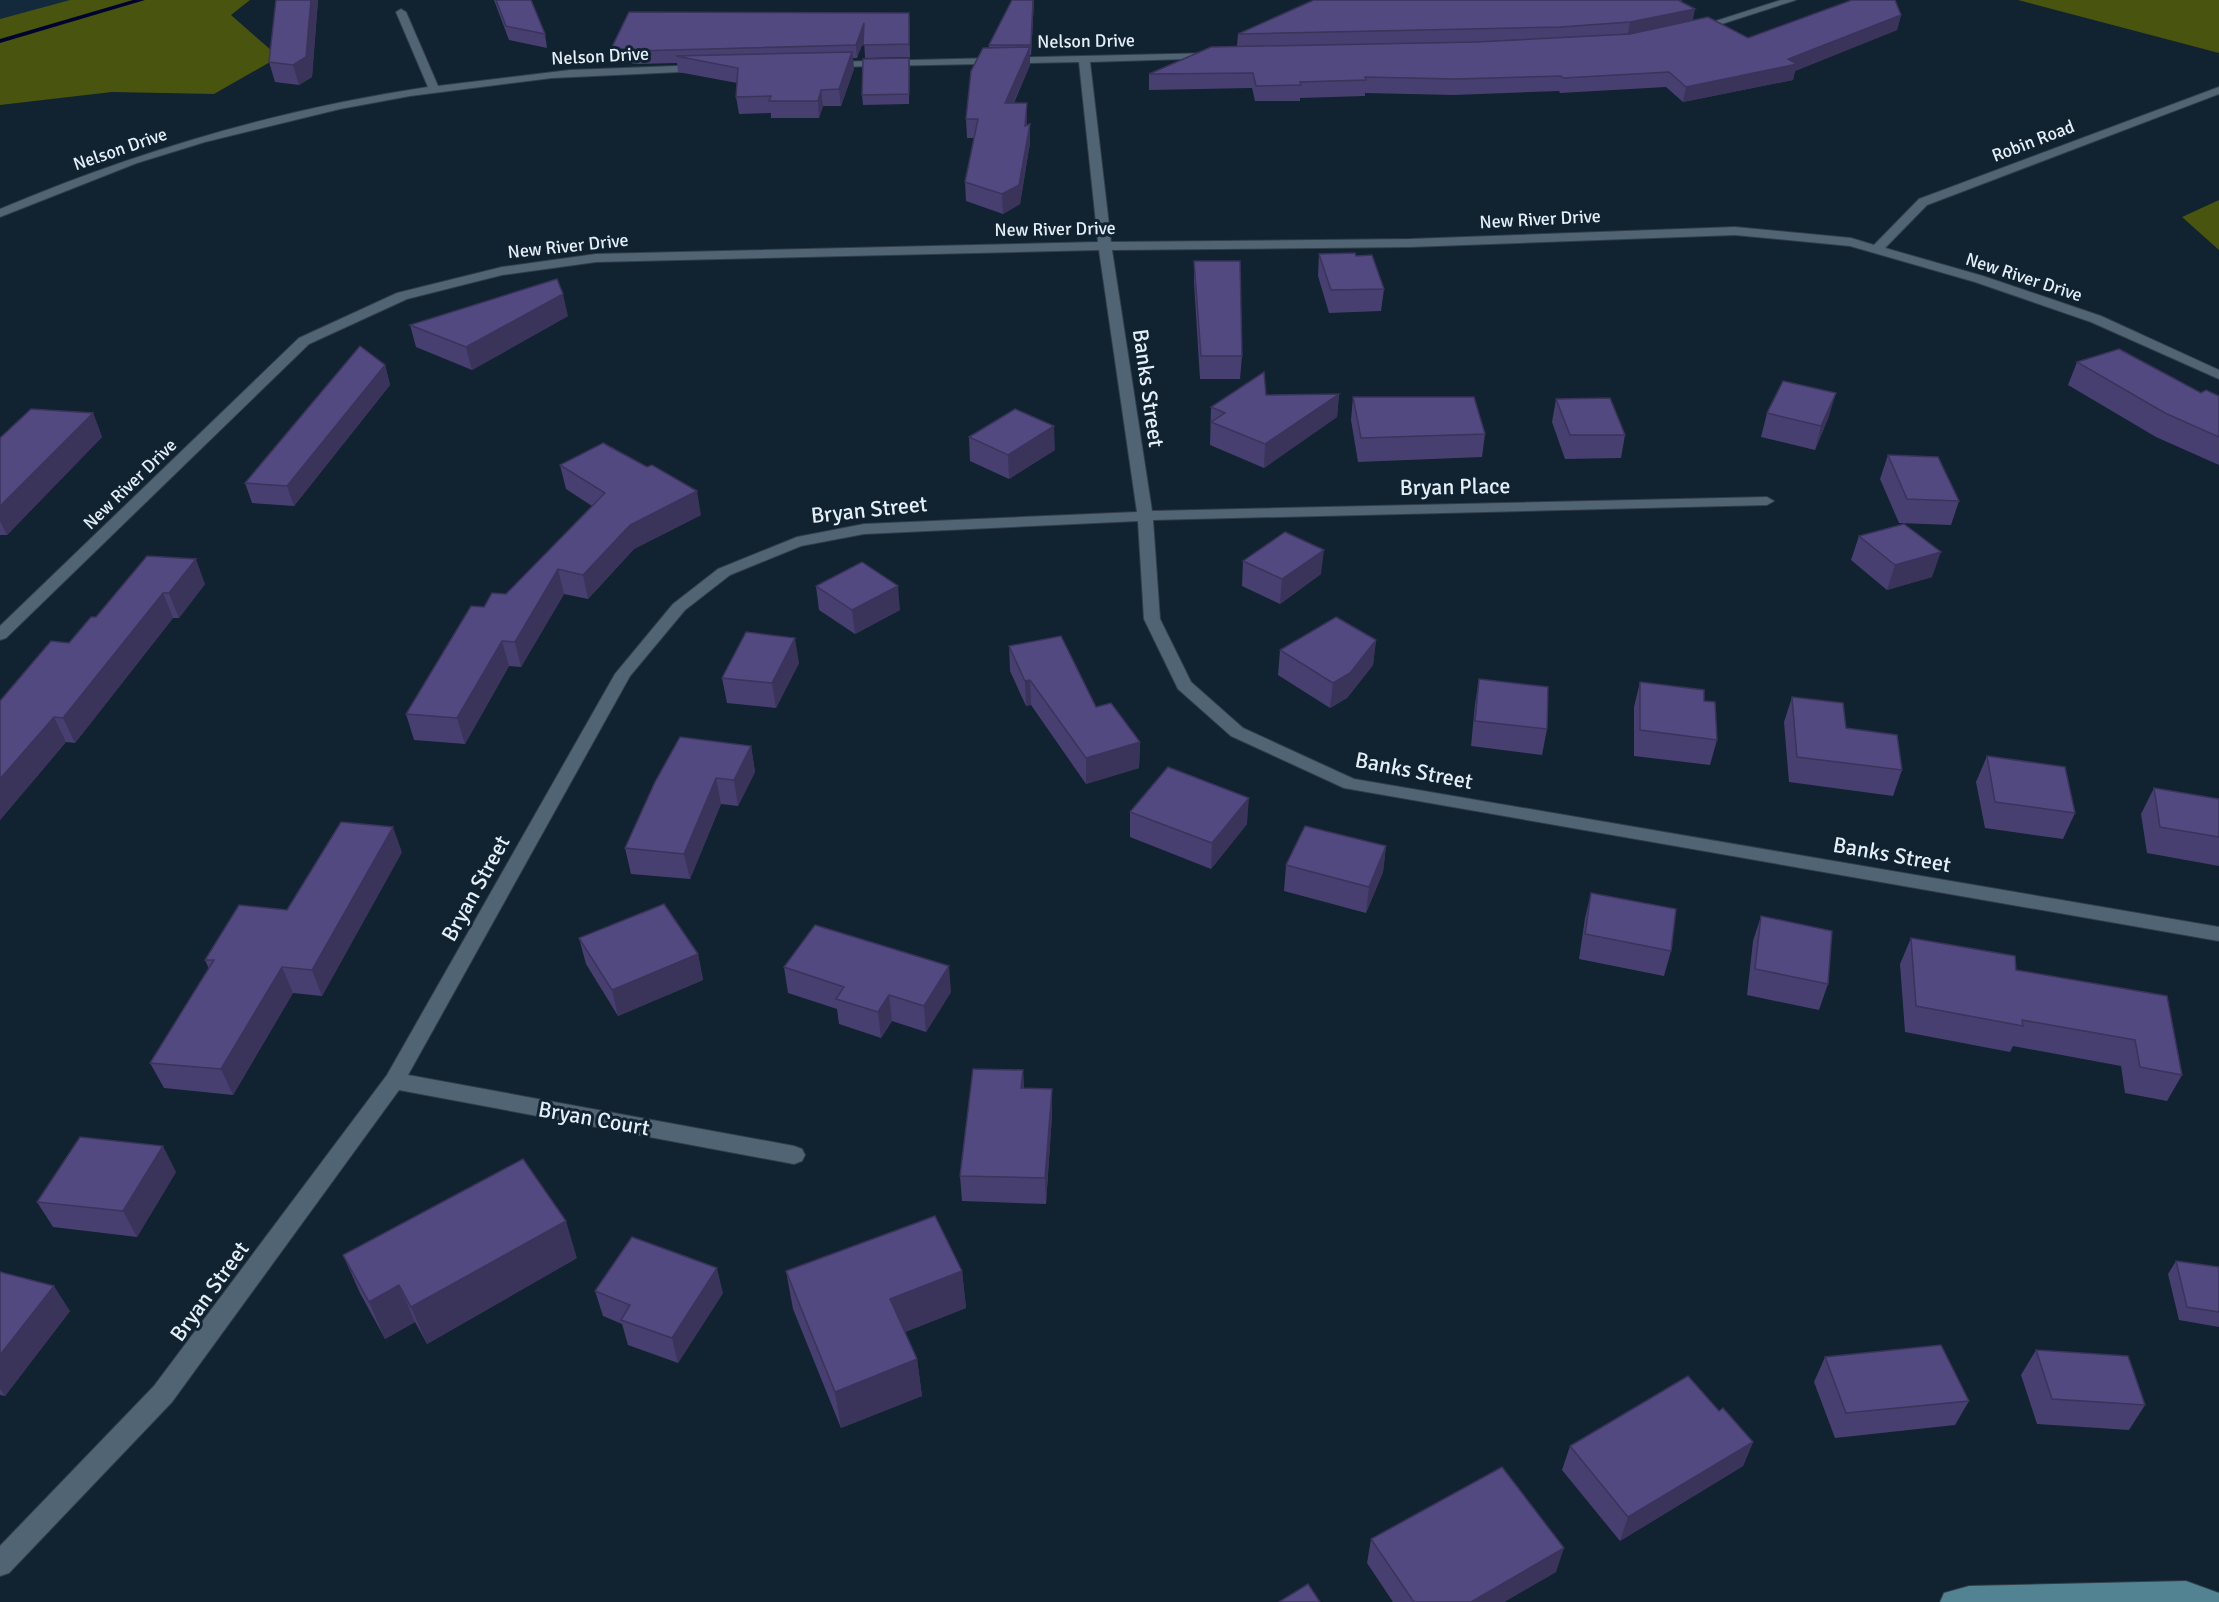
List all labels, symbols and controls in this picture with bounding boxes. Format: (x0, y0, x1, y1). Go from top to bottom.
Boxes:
street label: Nelson Drive (1037, 29, 1135, 53)
street label: Nelson Drive (551, 42, 649, 70)
street label: Robin Road (1989, 115, 2077, 167)
street label: Nelson Drive (70, 123, 170, 175)
street label: New River Drive (1479, 205, 1601, 233)
street label: New River Drive (994, 217, 1116, 241)
street label: New River Drive (507, 229, 629, 263)
street label: New River Drive (1963, 248, 2085, 306)
street label: Banks Street (1127, 327, 1170, 449)
street label: New River Drive (79, 434, 181, 534)
street label: Bryan Place (1399, 472, 1511, 501)
street label: Bryan Street (809, 490, 929, 529)
street label: Banks Street (1353, 746, 1475, 795)
street label: Bryan Street (435, 830, 516, 946)
street label: Banks Street (1831, 831, 1953, 878)
street label: Bryan Court (536, 1095, 652, 1142)
street label: Bryan Street (164, 1236, 255, 1347)

